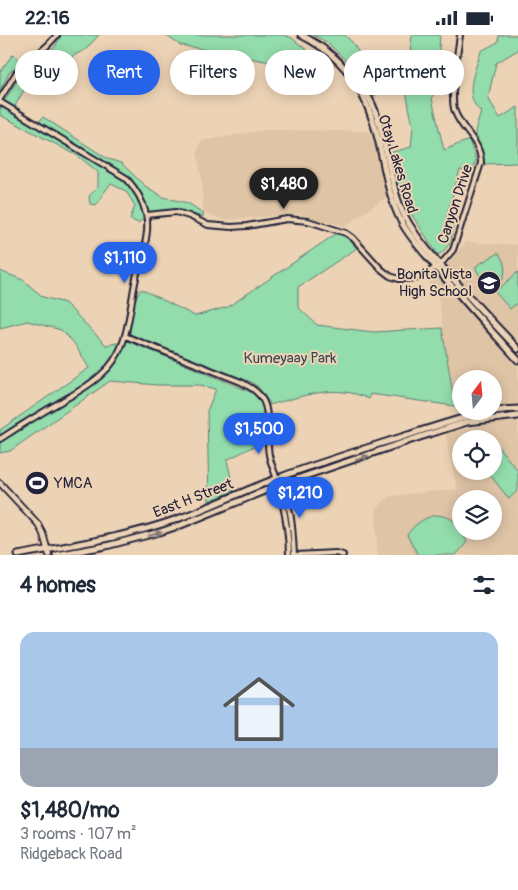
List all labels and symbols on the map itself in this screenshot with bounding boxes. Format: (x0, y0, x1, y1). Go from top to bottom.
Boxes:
street label: Otay Lakes Road (373, 112, 422, 216)
street label: Canyon Drive (434, 162, 477, 246)
pin: $1,480 (243, 167, 325, 210)
pin: $1,110 (84, 241, 166, 284)
place label: Bonita Vista High School (397, 265, 472, 301)
school or university icon: Bonita Vista High School (476, 270, 502, 296)
park label: Kumeyaay Park (243, 349, 337, 368)
north arrow (452, 370, 502, 420)
pin: $1,500 (218, 413, 300, 455)
one-way arrow (354, 453, 369, 461)
sports icon: YMCA (24, 470, 50, 496)
place label: YMCA (53, 474, 93, 493)
street label: East H Street (150, 474, 237, 522)
pin: $1,210 (259, 477, 341, 519)
one-way arrow (147, 529, 162, 537)

